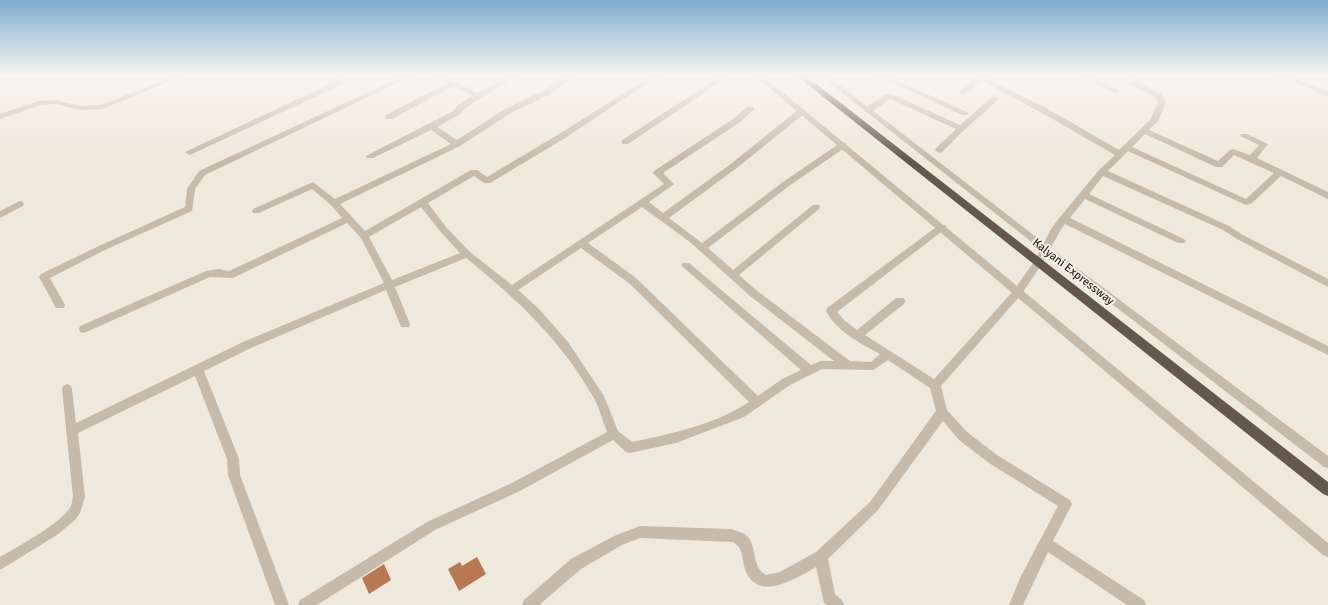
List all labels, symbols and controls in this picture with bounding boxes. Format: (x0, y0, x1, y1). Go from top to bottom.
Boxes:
street label: Kalyani Expressway (1029, 236, 1117, 308)

